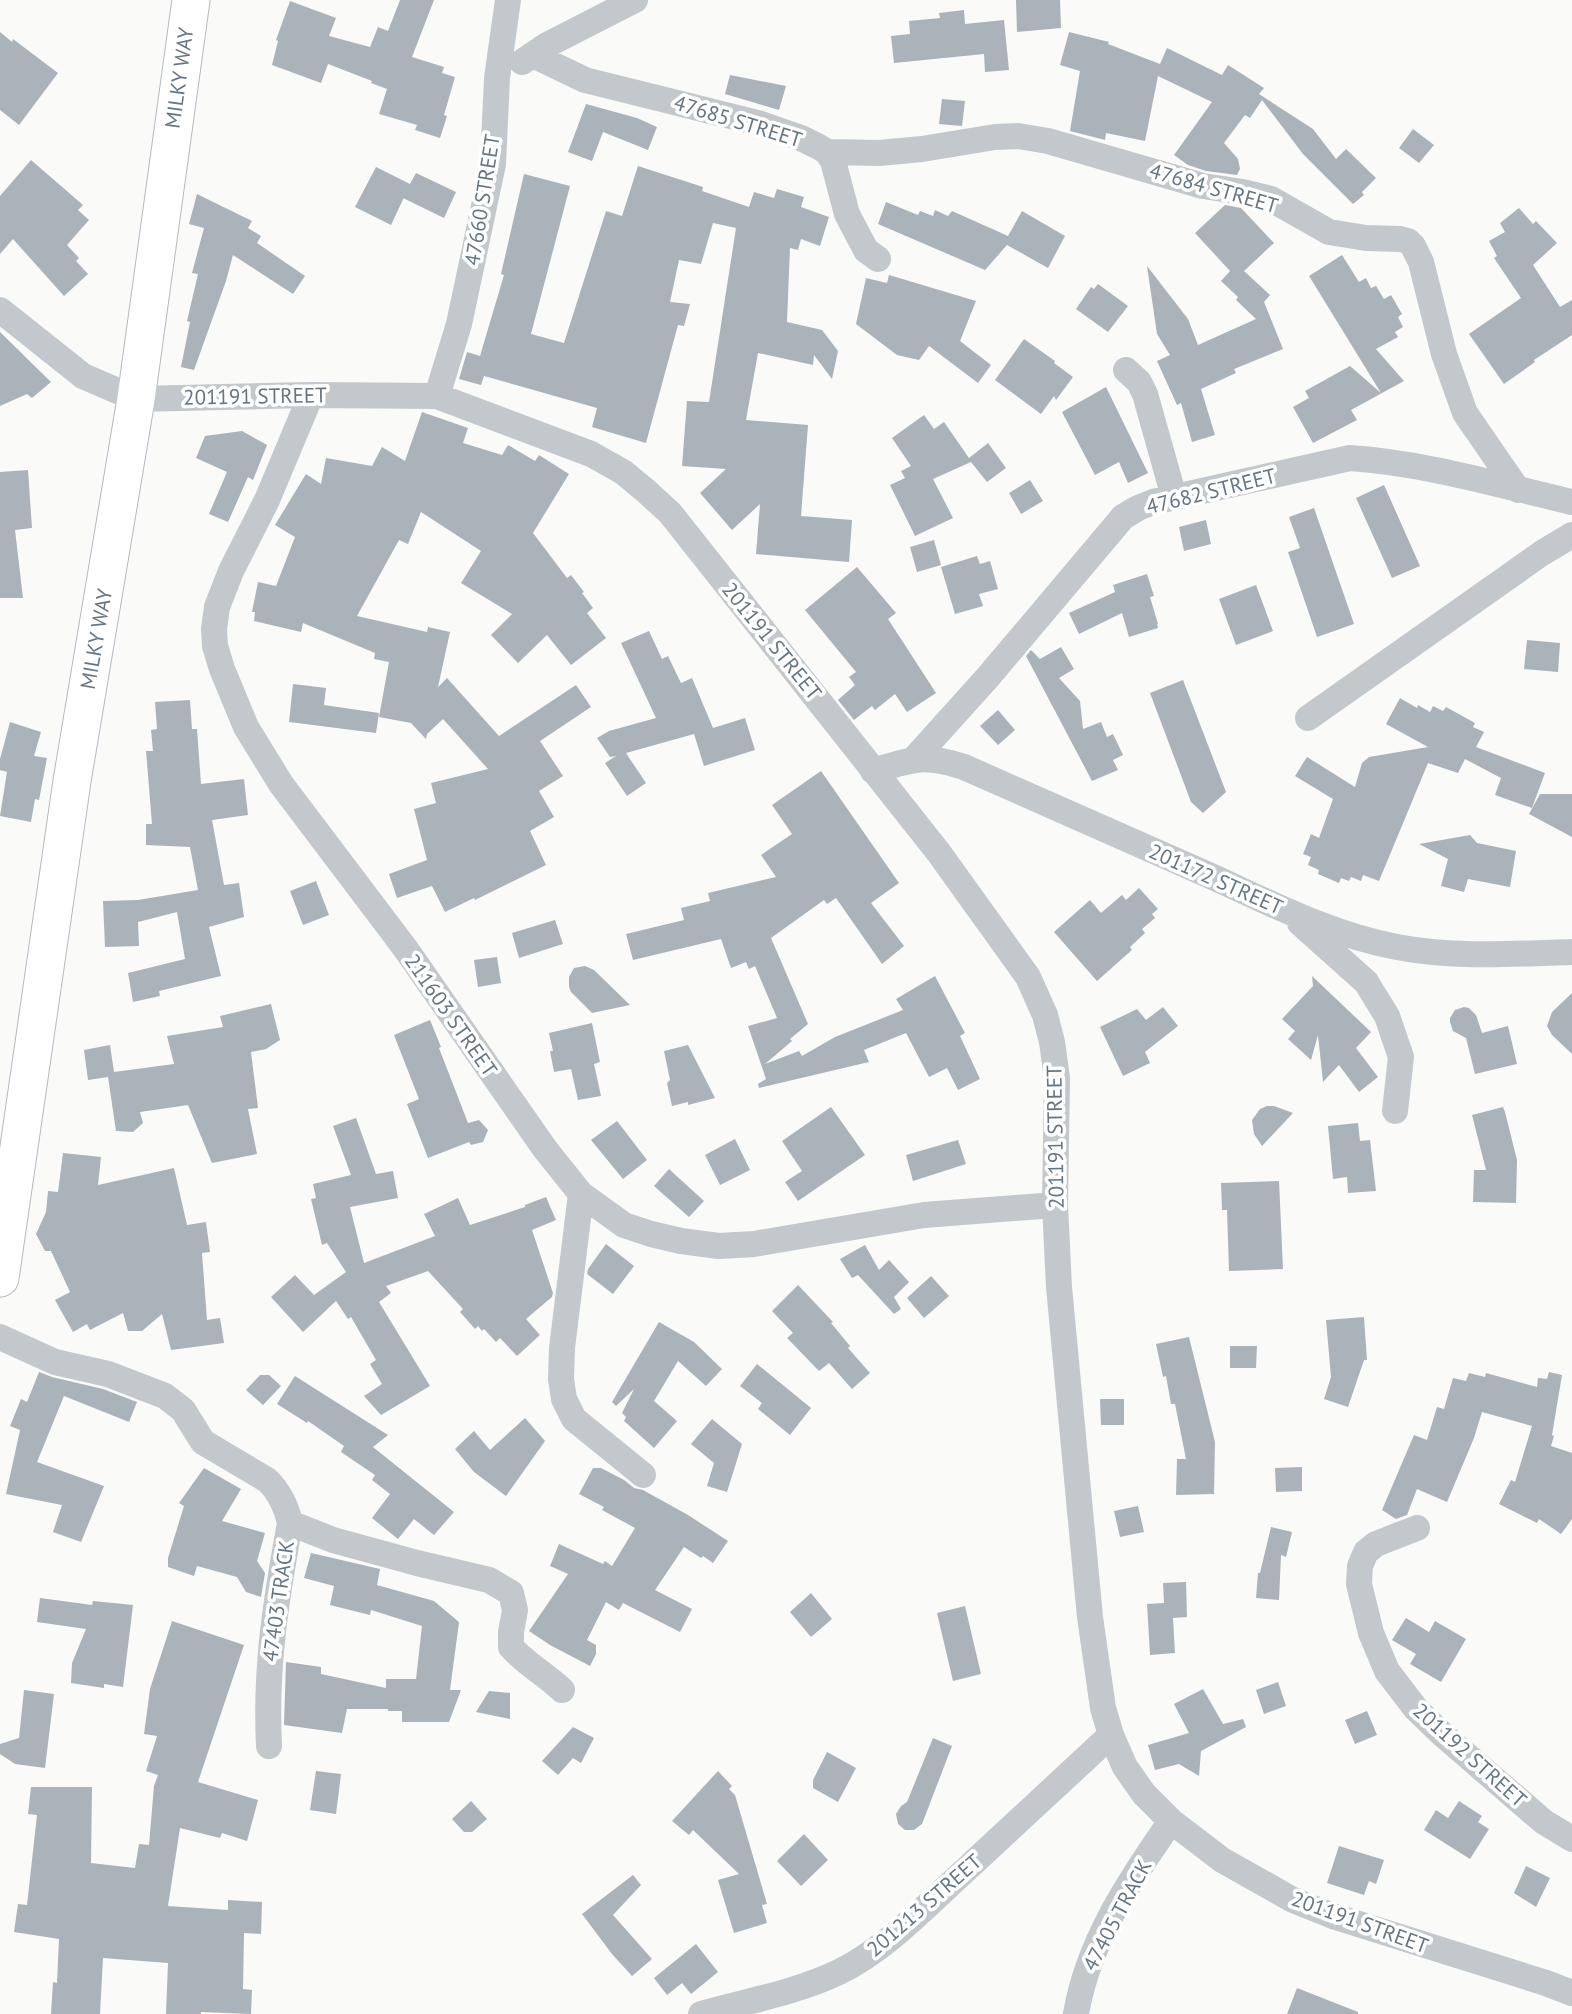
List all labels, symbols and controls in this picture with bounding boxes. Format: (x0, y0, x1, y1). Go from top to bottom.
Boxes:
street label: MILKY WAY (159, 26, 199, 130)
street label: 47685 STREET (671, 89, 806, 153)
street label: 47660 STREET (458, 132, 506, 267)
street label: 47684 STREET (1147, 157, 1282, 219)
street label: 201191 STREET (183, 381, 327, 411)
street label: 47682 STREET (1144, 462, 1279, 520)
street label: 201191 STREET (716, 577, 828, 706)
street label: MILKY WAY (74, 586, 118, 691)
street label: 201172 STREET (1145, 837, 1287, 921)
street label: 211603 STREET (399, 948, 503, 1082)
street label: 201191 STREET (1040, 1065, 1070, 1209)
street label: 47403 TRACK (256, 1538, 300, 1663)
street label: 201192 STREET (1408, 1697, 1533, 1813)
street label: 201213 STREET (861, 1847, 987, 1962)
street label: 47405 TRACK (1076, 1854, 1158, 1975)
street label: 201191 STREET (1288, 1885, 1432, 1959)

